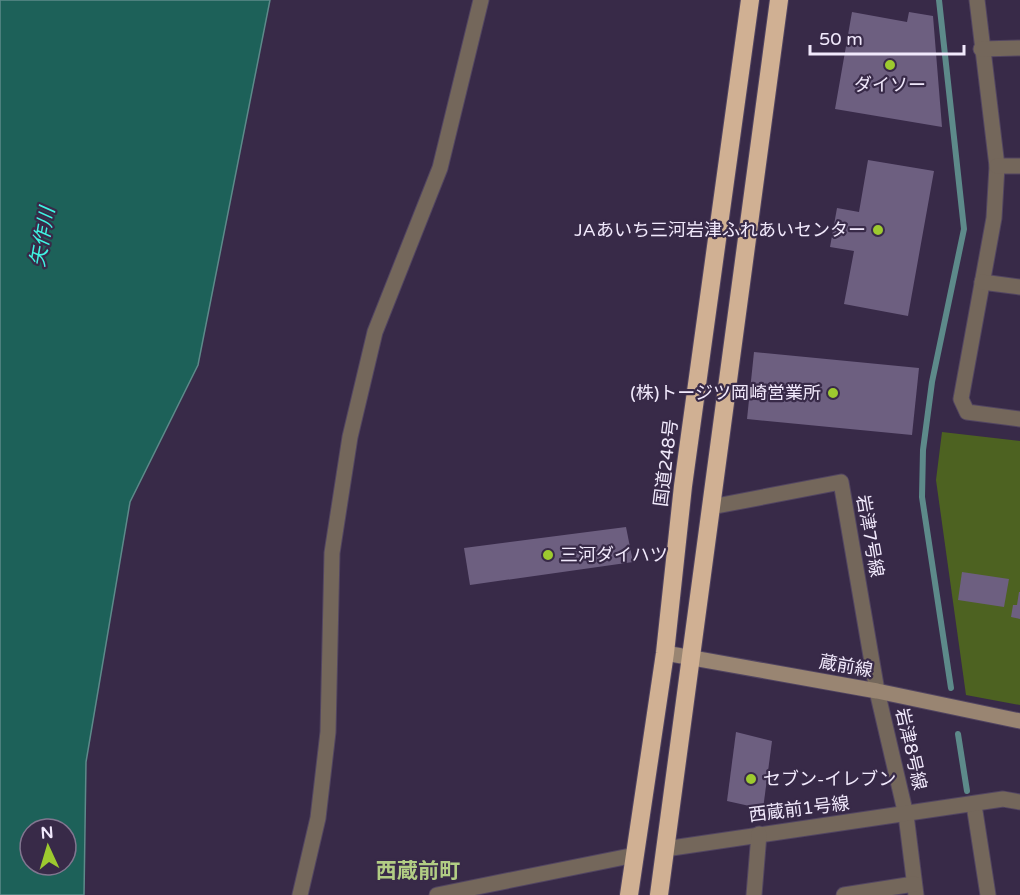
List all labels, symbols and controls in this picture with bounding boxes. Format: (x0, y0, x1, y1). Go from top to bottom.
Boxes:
scale bar (810, 18, 964, 56)
text: 50 m (819, 28, 863, 50)
marker: ダイソー (883, 58, 897, 72)
place label: ダイソー (854, 74, 926, 96)
water label: 矢作川 (26, 204, 60, 269)
place label: JAあいち三河岩津ふれあいセンター (574, 219, 866, 241)
marker: JAあいち三河岩津ふれあいセンター (871, 223, 885, 237)
place label: (株)トージツ岡崎営業所 (630, 382, 821, 404)
marker: (株)トージツ岡崎営業所 (826, 386, 840, 400)
street label: 国道248号 (650, 418, 682, 508)
street label: 岩津7号線 (852, 493, 888, 579)
place label: 三河ダイハツ (560, 544, 668, 566)
marker: 三河ダイハツ (541, 548, 555, 562)
street label: 蔵前線 (818, 650, 874, 682)
street label: 岩津8号線 (891, 706, 931, 792)
place label: セブン-イレブン (763, 768, 896, 790)
marker: セブン-イレブン (744, 772, 758, 786)
street label: 西蔵前1号線 (747, 792, 851, 826)
north arrow (18, 817, 78, 877)
text: N (40, 823, 54, 843)
district label: 西蔵前町 (376, 859, 460, 884)

